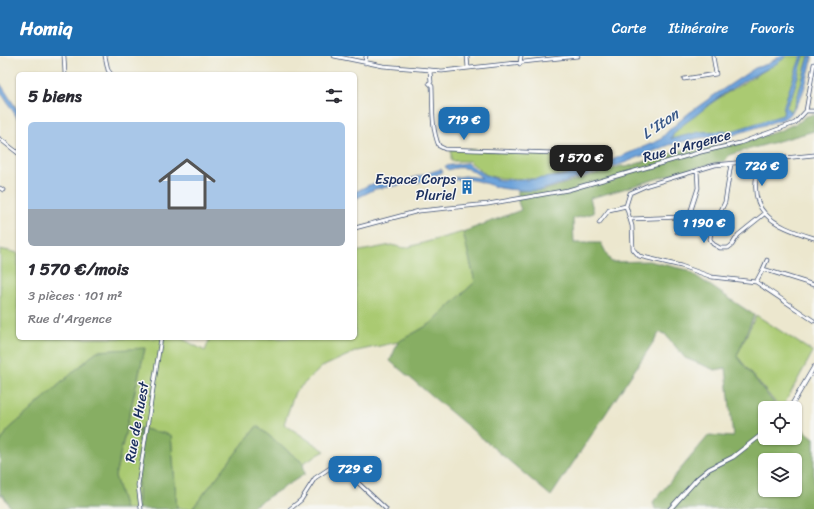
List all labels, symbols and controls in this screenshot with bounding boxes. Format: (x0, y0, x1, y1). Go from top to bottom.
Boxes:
text: Homiq (20, 12, 72, 45)
text: Carte (612, 16, 647, 41)
text: Itinéraire (669, 16, 728, 41)
text: Favoris (750, 16, 794, 41)
text: 5 biens (28, 81, 82, 111)
icon: filters (323, 85, 345, 107)
water label: L'Iton (636, 101, 686, 146)
pin: 719 € (436, 107, 492, 141)
text: 719 € (448, 108, 481, 131)
street label: Rue d'Argence (640, 122, 734, 170)
pin: 1 570 € (544, 145, 618, 179)
text: 1 570 € (559, 146, 603, 169)
icon: home (151, 148, 223, 220)
pin: 726 € (734, 153, 790, 187)
text: 726 € (745, 154, 779, 177)
place label: Espace Corps Pluriel (375, 167, 457, 208)
building icon: Espace Corps Pluriel (459, 179, 475, 195)
pin: 1 190 € (667, 210, 741, 244)
text: 1 190 € (683, 211, 725, 234)
text: 1 570 €/mois (28, 254, 129, 284)
text: 3 pièces · 101 m² (28, 284, 122, 307)
text: Rue d'Argence (28, 307, 112, 330)
street label: Rue de Huest (118, 378, 157, 464)
map controls (758, 401, 802, 497)
button: locate (758, 401, 802, 445)
button: layers (758, 453, 802, 497)
pin: 729 € (327, 456, 383, 490)
text: 729 € (338, 457, 372, 480)

